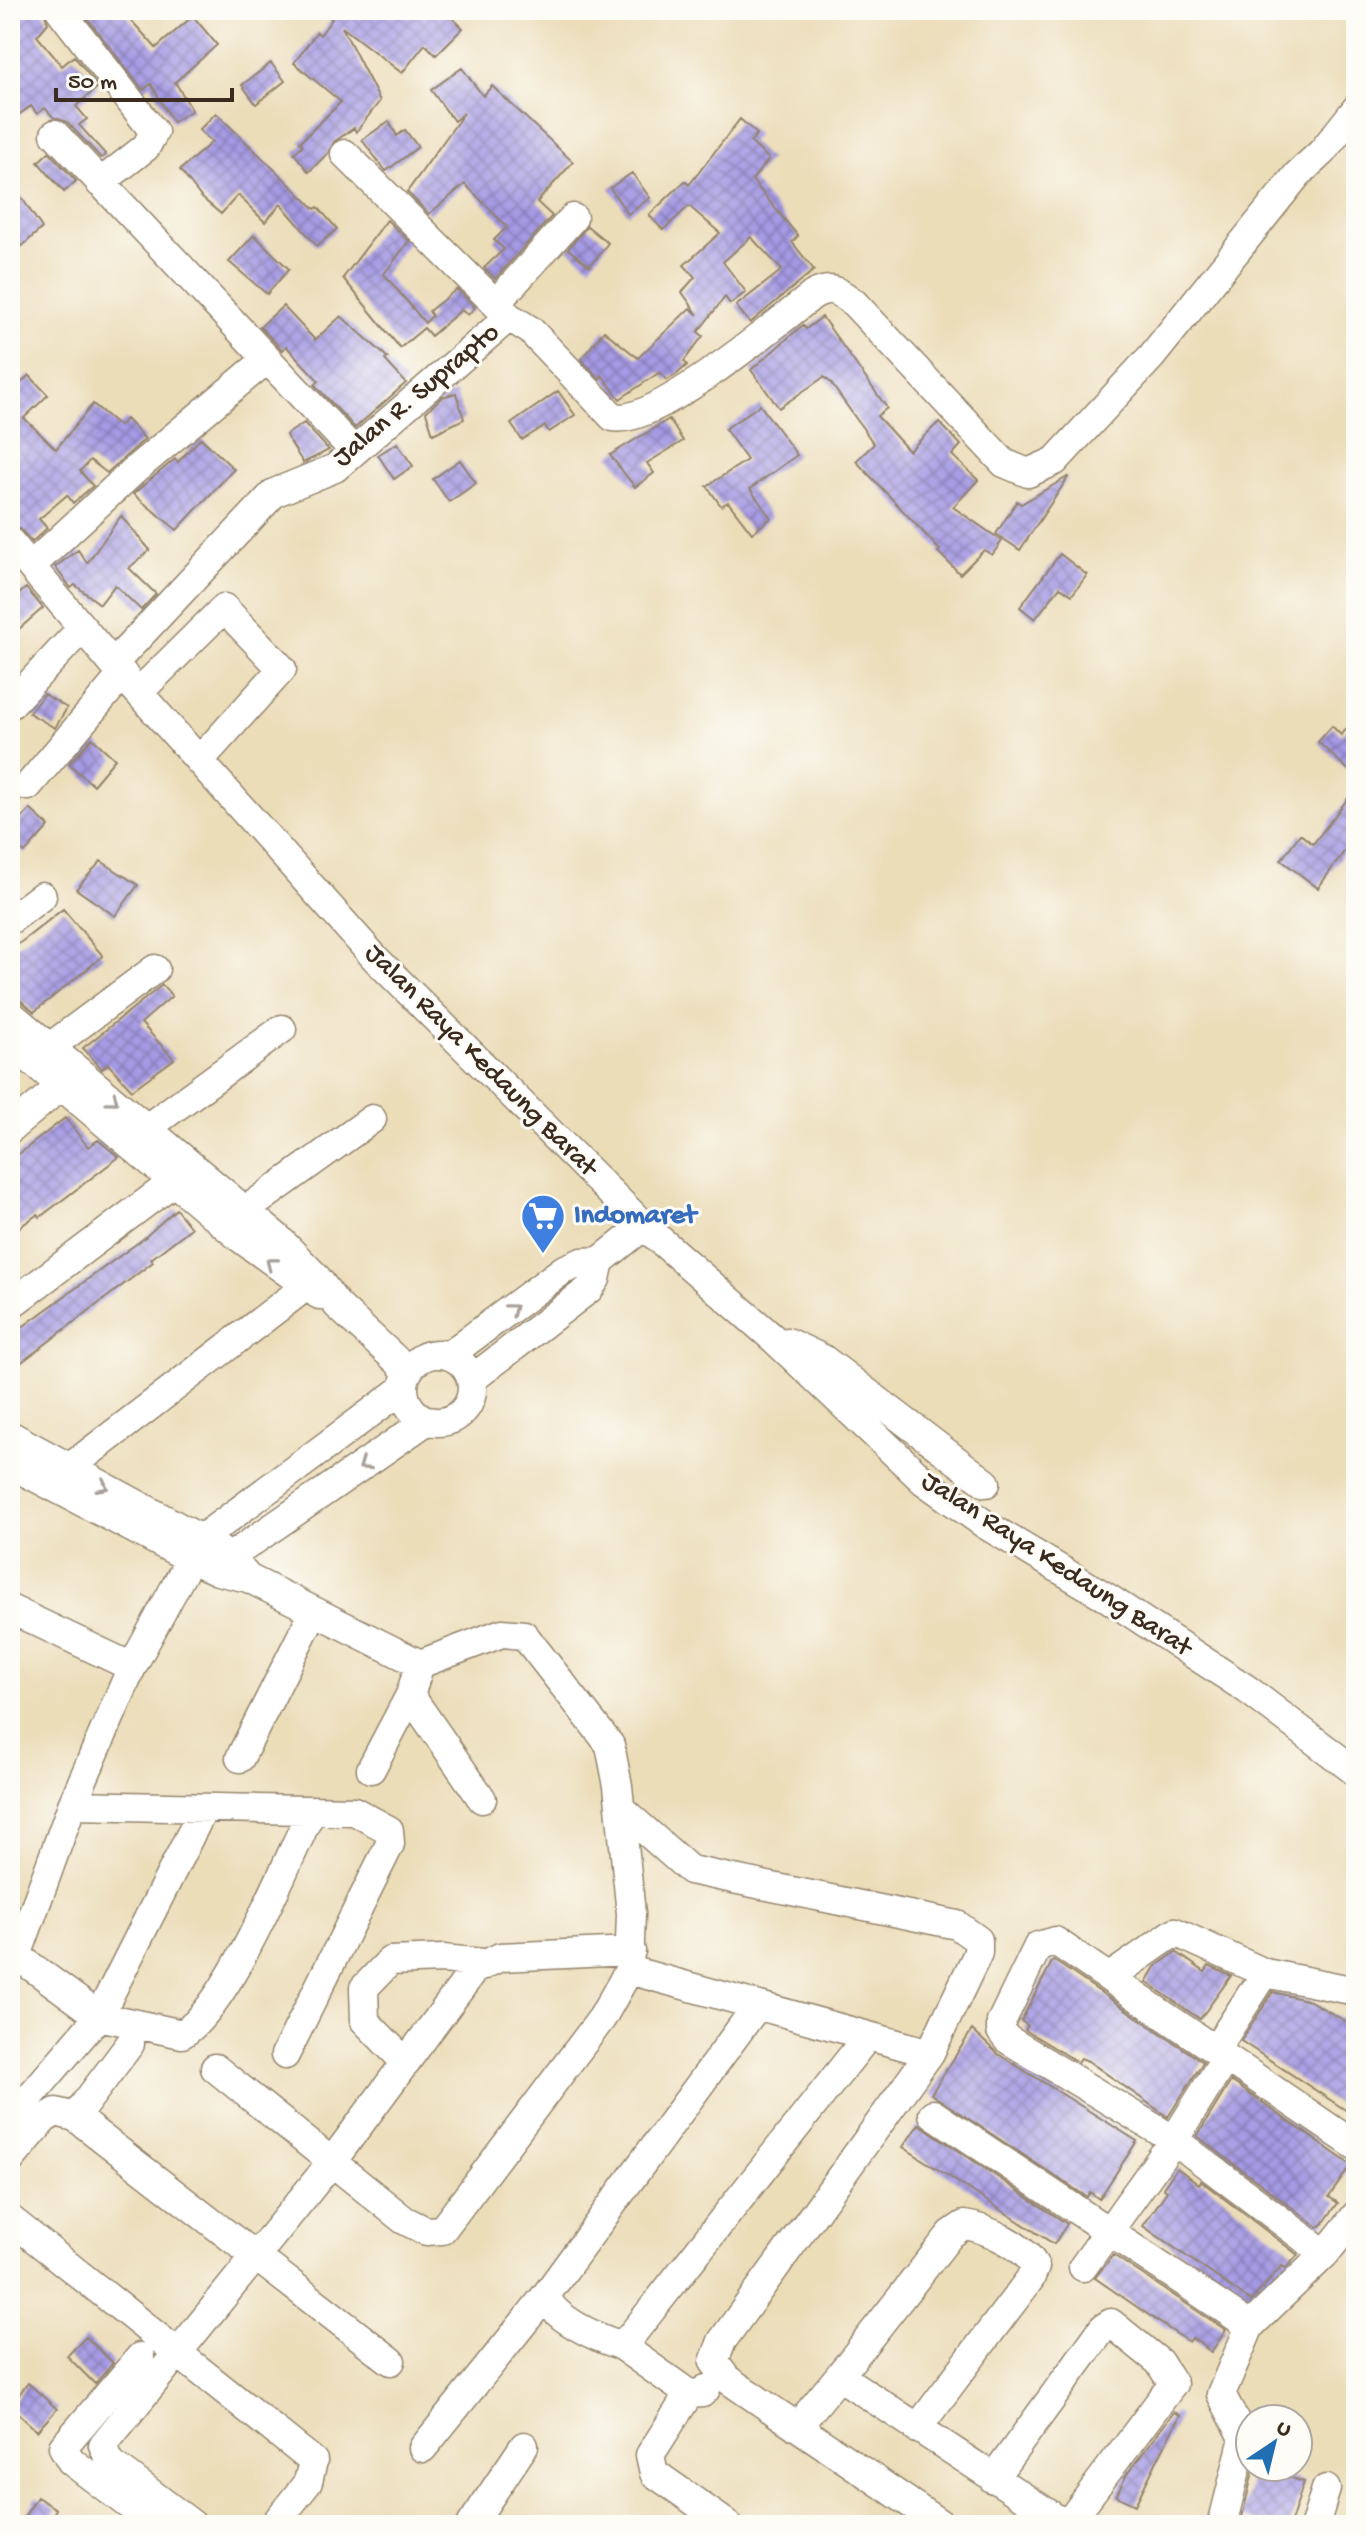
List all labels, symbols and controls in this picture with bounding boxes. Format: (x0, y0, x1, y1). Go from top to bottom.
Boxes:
scale bar (56, 52, 232, 102)
text: 50 m (68, 69, 117, 98)
street label: Jalan R. Suprapto (327, 317, 507, 475)
street label: Jalan Raya Kedaung Barat (357, 938, 605, 1186)
one-way arrow (103, 1090, 118, 1105)
supermarket icon: Indomaret (519, 1192, 567, 1255)
place label: Indomaret (574, 1200, 699, 1233)
one-way arrow (265, 1258, 280, 1272)
one-way arrow (503, 1304, 517, 1318)
one-way arrow (358, 1455, 372, 1470)
street label: Jalan Raya Kedaung Barat (915, 1465, 1200, 1666)
one-way arrow (94, 1476, 109, 1492)
north arrow (1234, 2403, 1314, 2483)
text: U (1271, 2416, 1296, 2444)

